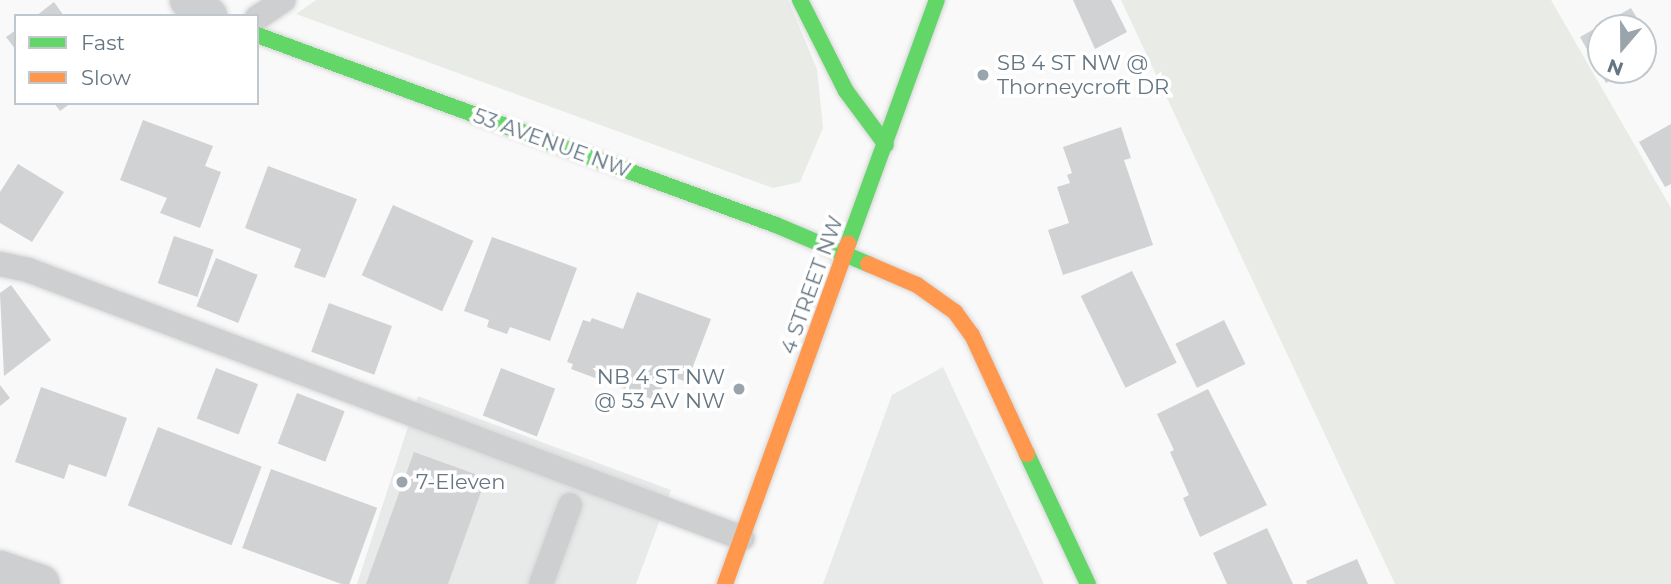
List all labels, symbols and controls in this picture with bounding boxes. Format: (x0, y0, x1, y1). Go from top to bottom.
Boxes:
legend (14, 14, 259, 105)
north arrow (1587, 14, 1657, 84)
text: Fast (81, 30, 125, 55)
place label: SB 4 ST NW @ Thorneycroft DR (997, 50, 1169, 100)
text: N (1604, 54, 1626, 81)
text: Slow (81, 65, 131, 90)
marker: SB 4 ST NW @ Thorneycroft DR (975, 67, 991, 83)
street label: 53 AVENUE NW (470, 103, 634, 183)
street label: 4 STREET NW (775, 213, 849, 357)
place label: NB 4 ST NW @ 53 AV NW (594, 364, 725, 414)
marker: NB 4 ST NW @ 53 AV NW (731, 381, 747, 397)
place label: 7-Eleven (416, 469, 505, 495)
marker: 7-Eleven (394, 474, 410, 490)

